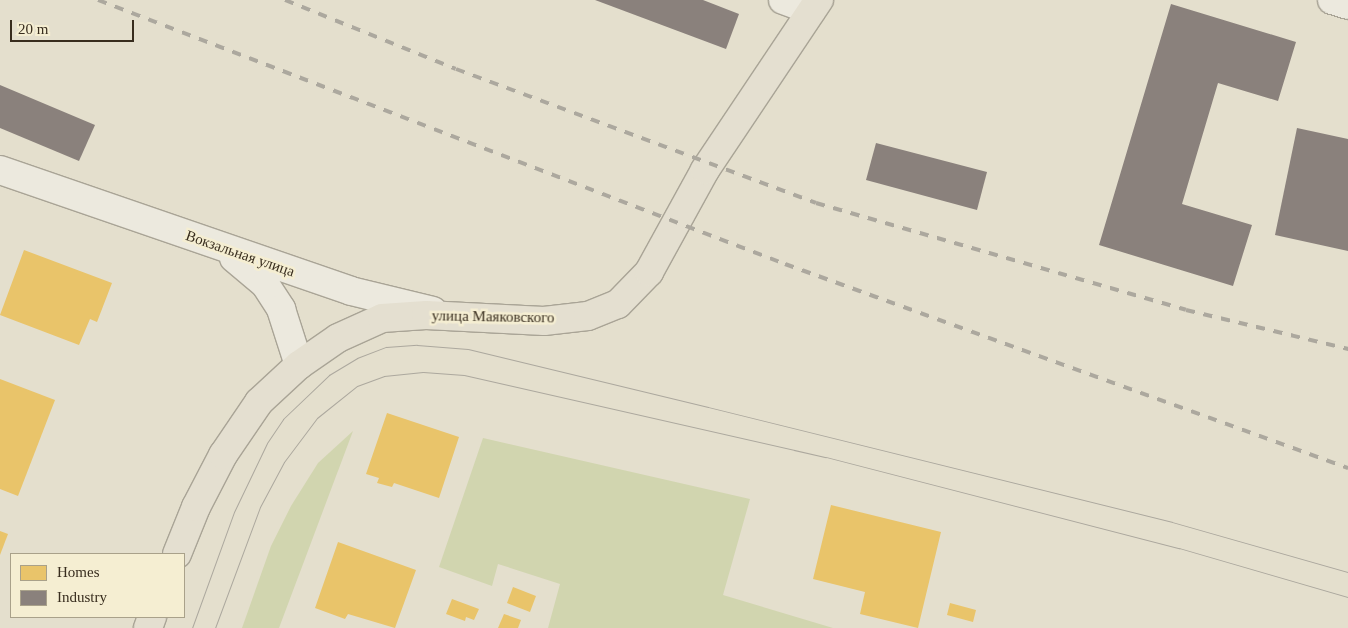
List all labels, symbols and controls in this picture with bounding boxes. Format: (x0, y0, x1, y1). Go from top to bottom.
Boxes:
scale bar (12, 10, 136, 42)
text: 20 m (18, 21, 48, 37)
street label: Вокзальная улица (183, 227, 297, 281)
street label: улица Маяковского (432, 307, 554, 327)
legend (10, 553, 185, 618)
text: Homes (57, 564, 100, 580)
text: Industry (57, 589, 107, 605)

